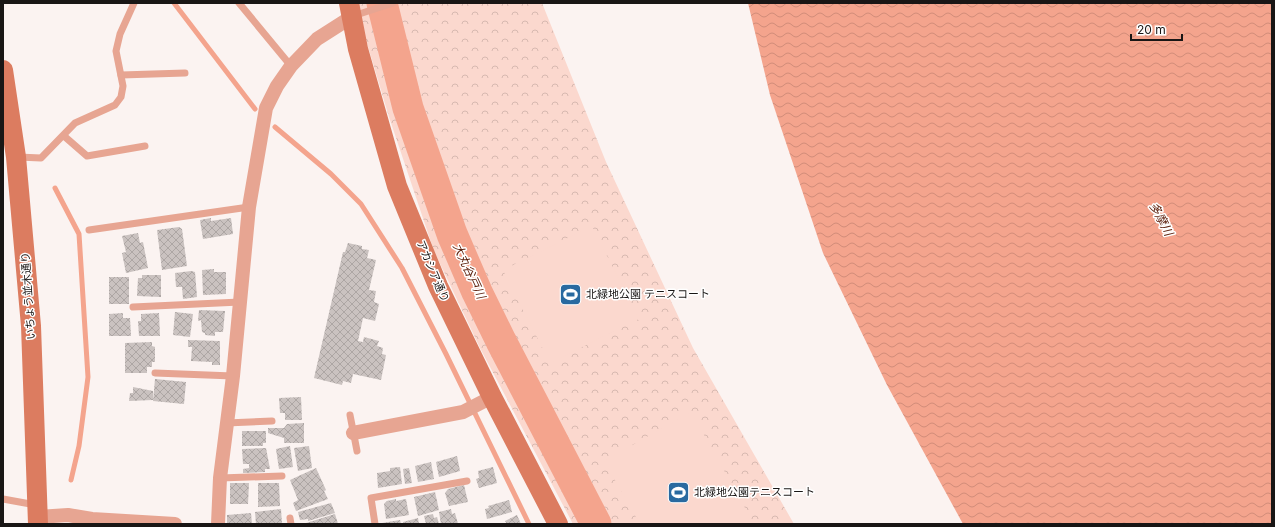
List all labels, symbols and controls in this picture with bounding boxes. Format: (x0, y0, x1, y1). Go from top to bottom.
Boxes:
scale bar (1131, 16, 1182, 42)
text: 20 m (1137, 22, 1166, 37)
water label: 多摩川 (1146, 199, 1177, 240)
street label: アカシア通り (414, 238, 452, 304)
water label: 大丸谷戸川 (450, 240, 490, 303)
street label: いちょう並木通り (18, 252, 38, 340)
sports icon: 北緑地公園 テニスコート (558, 281, 584, 307)
place label: 北緑地公園 テニスコート (586, 287, 710, 301)
sports icon: 北緑地公園テニスコート (666, 479, 692, 505)
place label: 北緑地公園テニスコート (694, 485, 815, 499)

